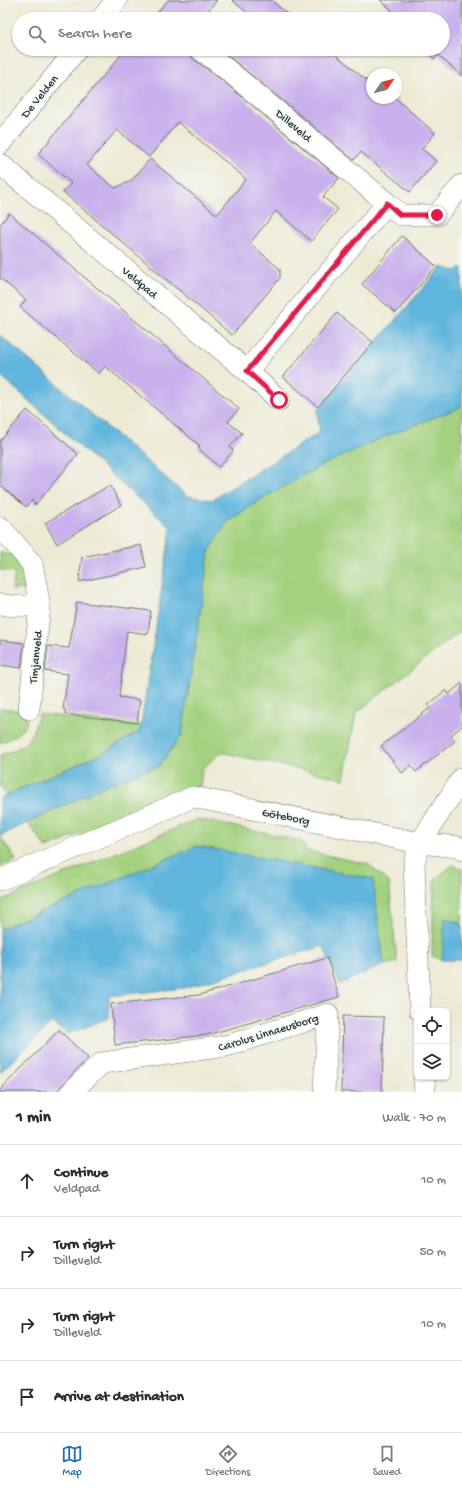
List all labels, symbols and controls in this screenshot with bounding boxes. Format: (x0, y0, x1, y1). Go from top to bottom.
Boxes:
search box (12, 12, 450, 56)
icon: search (26, 23, 48, 45)
text: Search here (58, 25, 132, 43)
north arrow (366, 68, 402, 104)
street label: De Velden (18, 73, 62, 122)
street label: Dilleveld (271, 107, 314, 146)
route end (428, 206, 446, 224)
street label: Veldpad (117, 264, 160, 303)
route start (270, 391, 288, 409)
street label: Timjanveld (27, 629, 47, 685)
street label: Göteborg (260, 806, 311, 829)
map controls (414, 1008, 450, 1080)
button: locate (414, 1008, 450, 1044)
street label: Carolus Linnaeusborg (217, 1012, 321, 1056)
button: layers (414, 1044, 450, 1080)
text: 1 min (16, 1108, 51, 1128)
text: Walk · 70 m (382, 1111, 446, 1126)
text: Continue (54, 1164, 108, 1182)
icon: ahead (16, 1170, 38, 1192)
text: 10 m (421, 1173, 446, 1188)
text: Veldpad (54, 1182, 100, 1197)
text: Turn right (54, 1236, 114, 1254)
icon: right (16, 1242, 38, 1264)
text: 50 m (419, 1245, 446, 1260)
text: Dilleveld (54, 1254, 101, 1269)
text: Turn right (54, 1308, 114, 1326)
icon: right (16, 1314, 38, 1336)
text: 10 m (421, 1317, 446, 1332)
text: Dilleveld (54, 1326, 101, 1341)
icon: arrive (16, 1386, 38, 1408)
text: Arrive at destination (54, 1388, 184, 1406)
tab: Map (61, 1443, 83, 1479)
tab: Directions (206, 1443, 250, 1479)
tab: Saved (373, 1443, 401, 1479)

